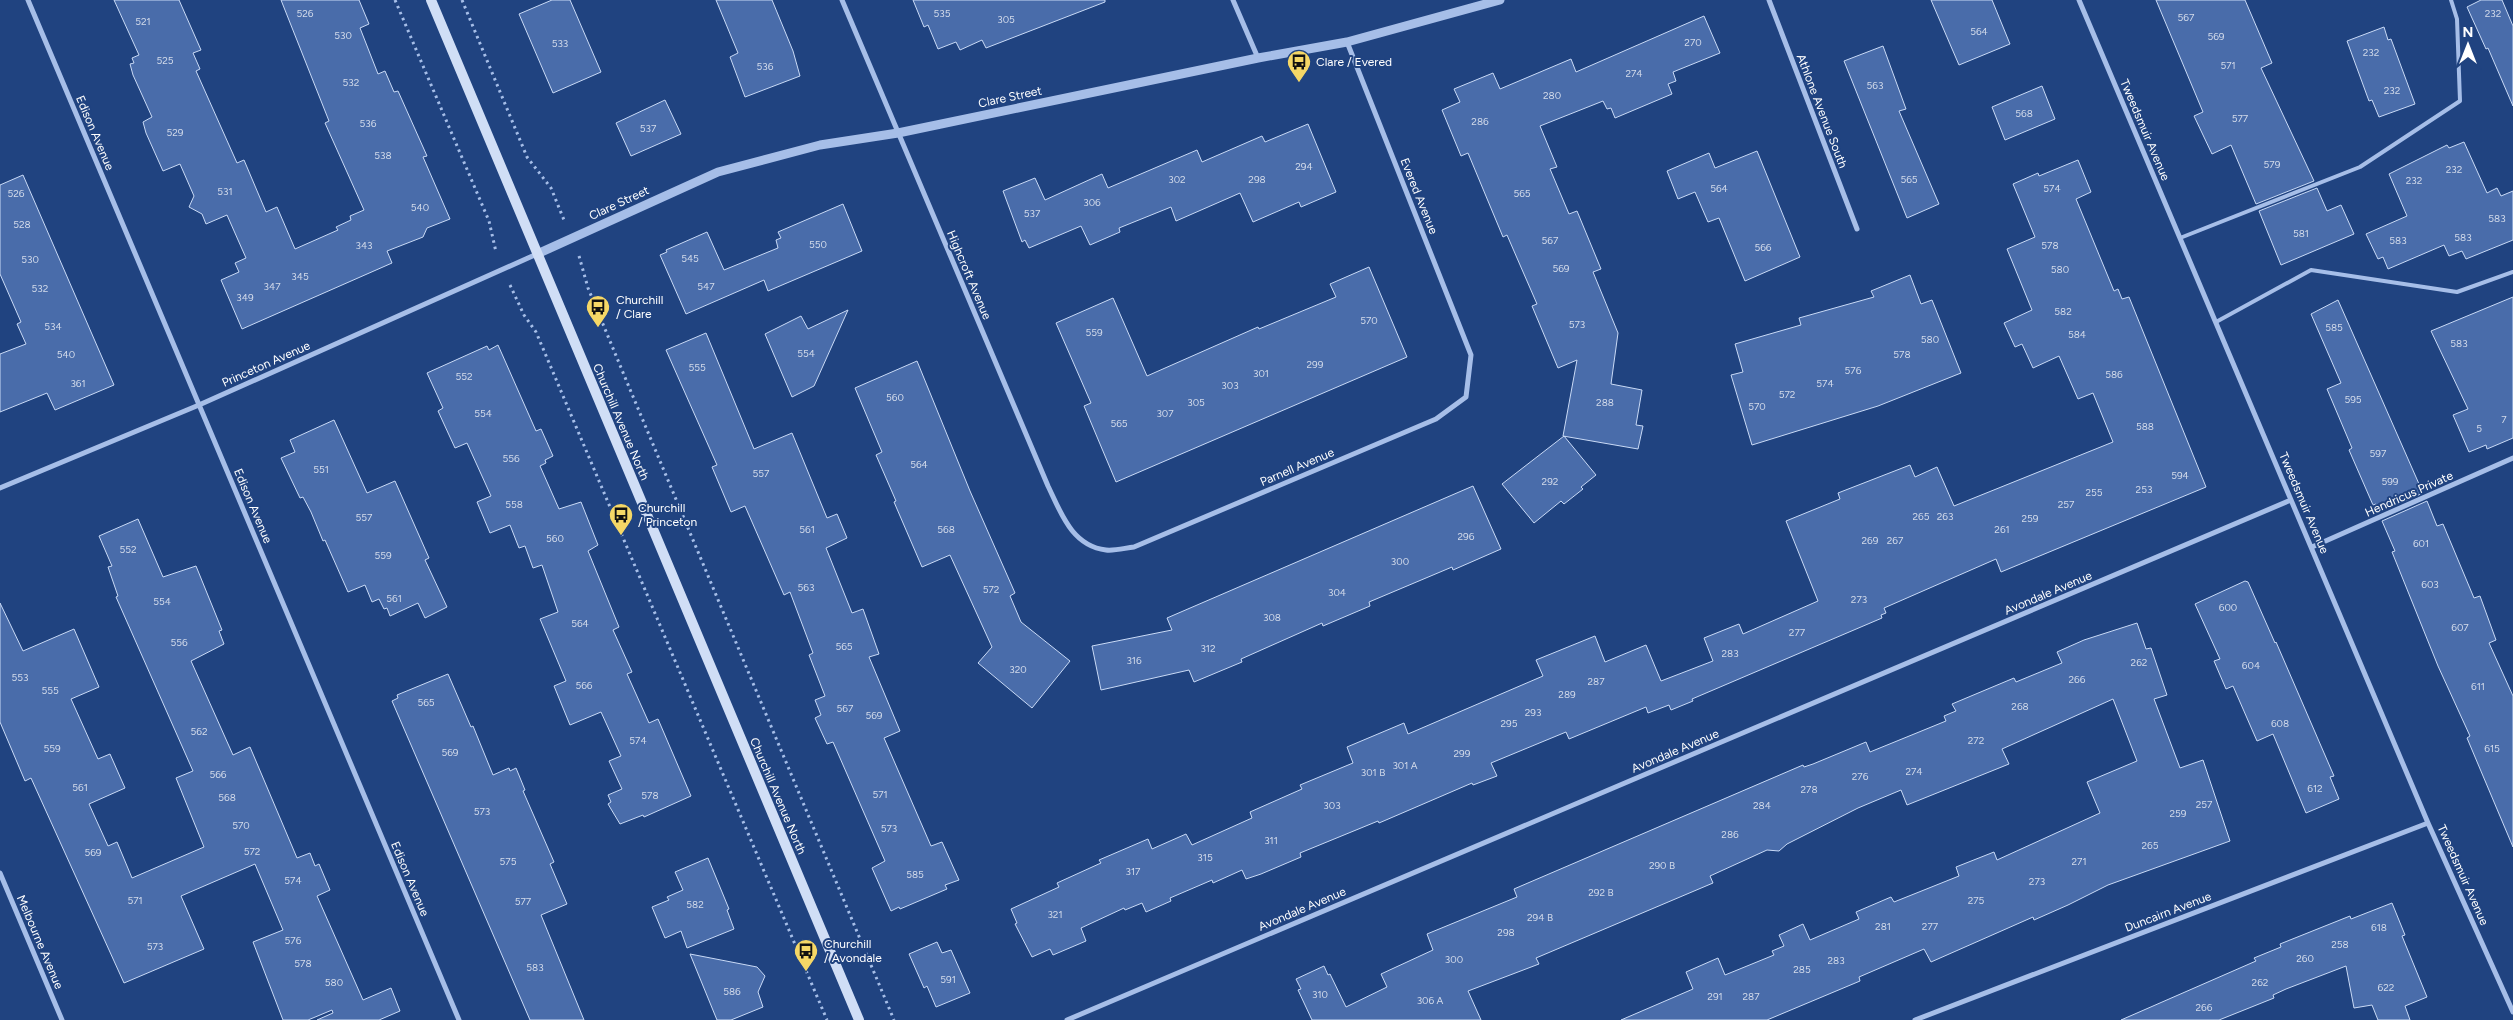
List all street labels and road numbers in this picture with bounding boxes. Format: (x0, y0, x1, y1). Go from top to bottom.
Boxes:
street label: Athlone Avenue South (1794, 52, 1850, 170)
street label: Tweedsmuir Avenue (2117, 77, 2173, 183)
street label: Clare Street (977, 83, 1043, 111)
street label: Edison Avenue (73, 94, 117, 173)
street label: Evered Avenue (1397, 156, 1441, 237)
street label: Clare Street (587, 183, 652, 223)
street label: Highcroft Avenue (944, 228, 994, 322)
street label: Princeton Avenue (220, 338, 313, 390)
street label: Churchill Avenue North (590, 362, 652, 483)
street label: Parnell Avenue (1258, 445, 1337, 489)
street label: Tweedsmuir Avenue (2276, 450, 2332, 556)
street label: Edison Avenue (231, 467, 275, 546)
street label: Hendricus Private (2363, 468, 2456, 520)
street label: Avondale Avenue (2002, 568, 2094, 618)
street label: Avondale Avenue (1629, 726, 1721, 776)
street label: Churchill Avenue North (747, 736, 809, 857)
street label: Tweedsmuir Avenue (2434, 822, 2492, 928)
street label: Edison Avenue (388, 840, 432, 919)
street label: Avondale Avenue (1256, 884, 1348, 934)
street label: Duncairn Avenue (2123, 889, 2214, 935)
street label: Melbourne Avenue (14, 893, 66, 992)

